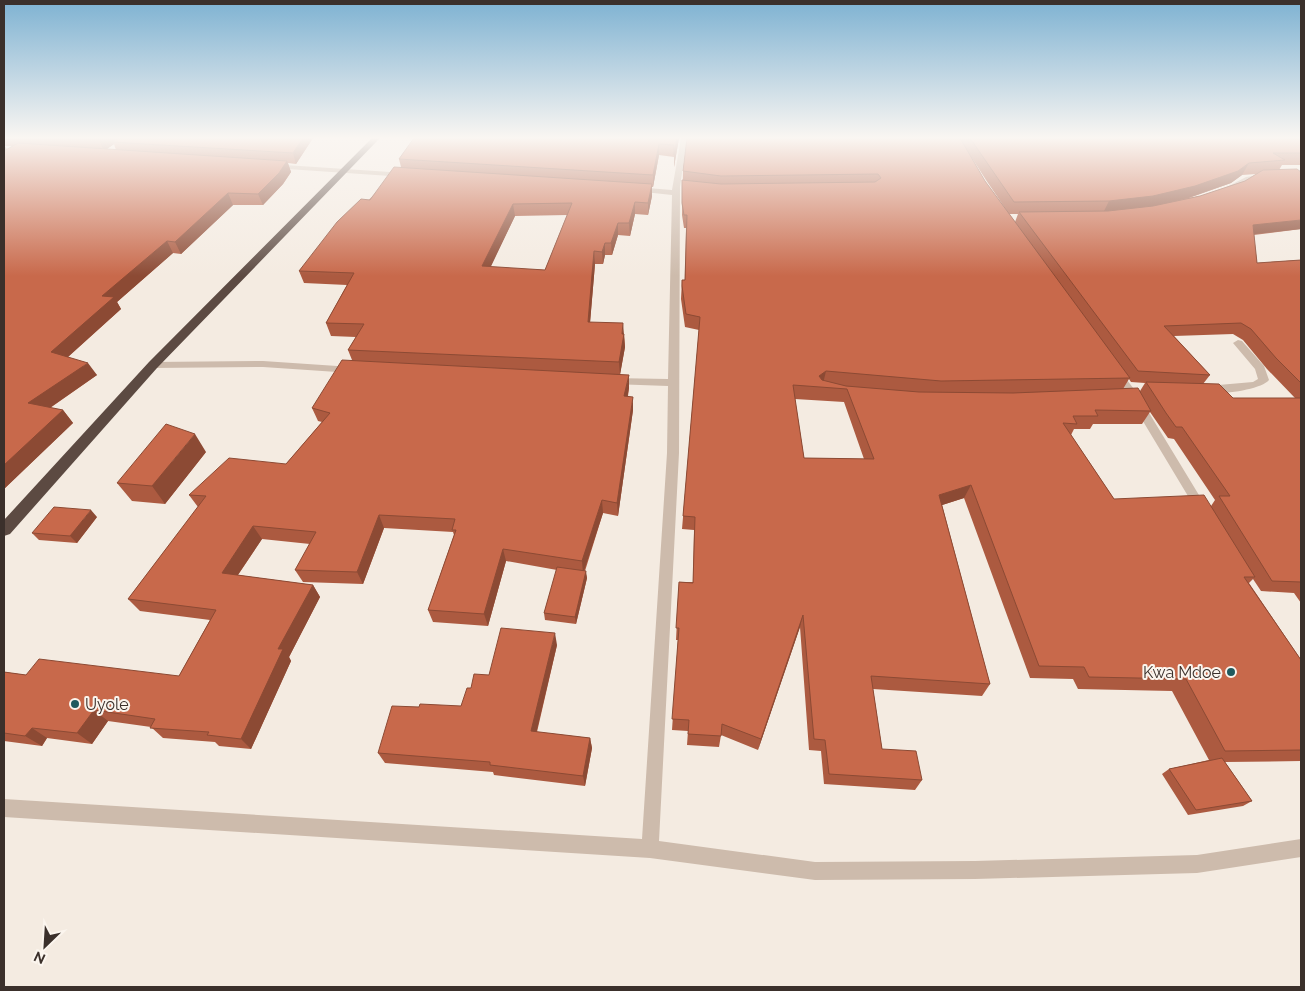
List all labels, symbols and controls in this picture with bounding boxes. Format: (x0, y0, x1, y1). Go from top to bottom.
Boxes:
place label: Kwa Mdoe (1143, 663, 1221, 682)
marker: Kwa Mdoe (1225, 666, 1237, 678)
place label: Uyole (85, 695, 129, 714)
marker: Uyole (69, 698, 81, 710)
north arrow (20, 921, 70, 971)
text: N (31, 948, 48, 967)

